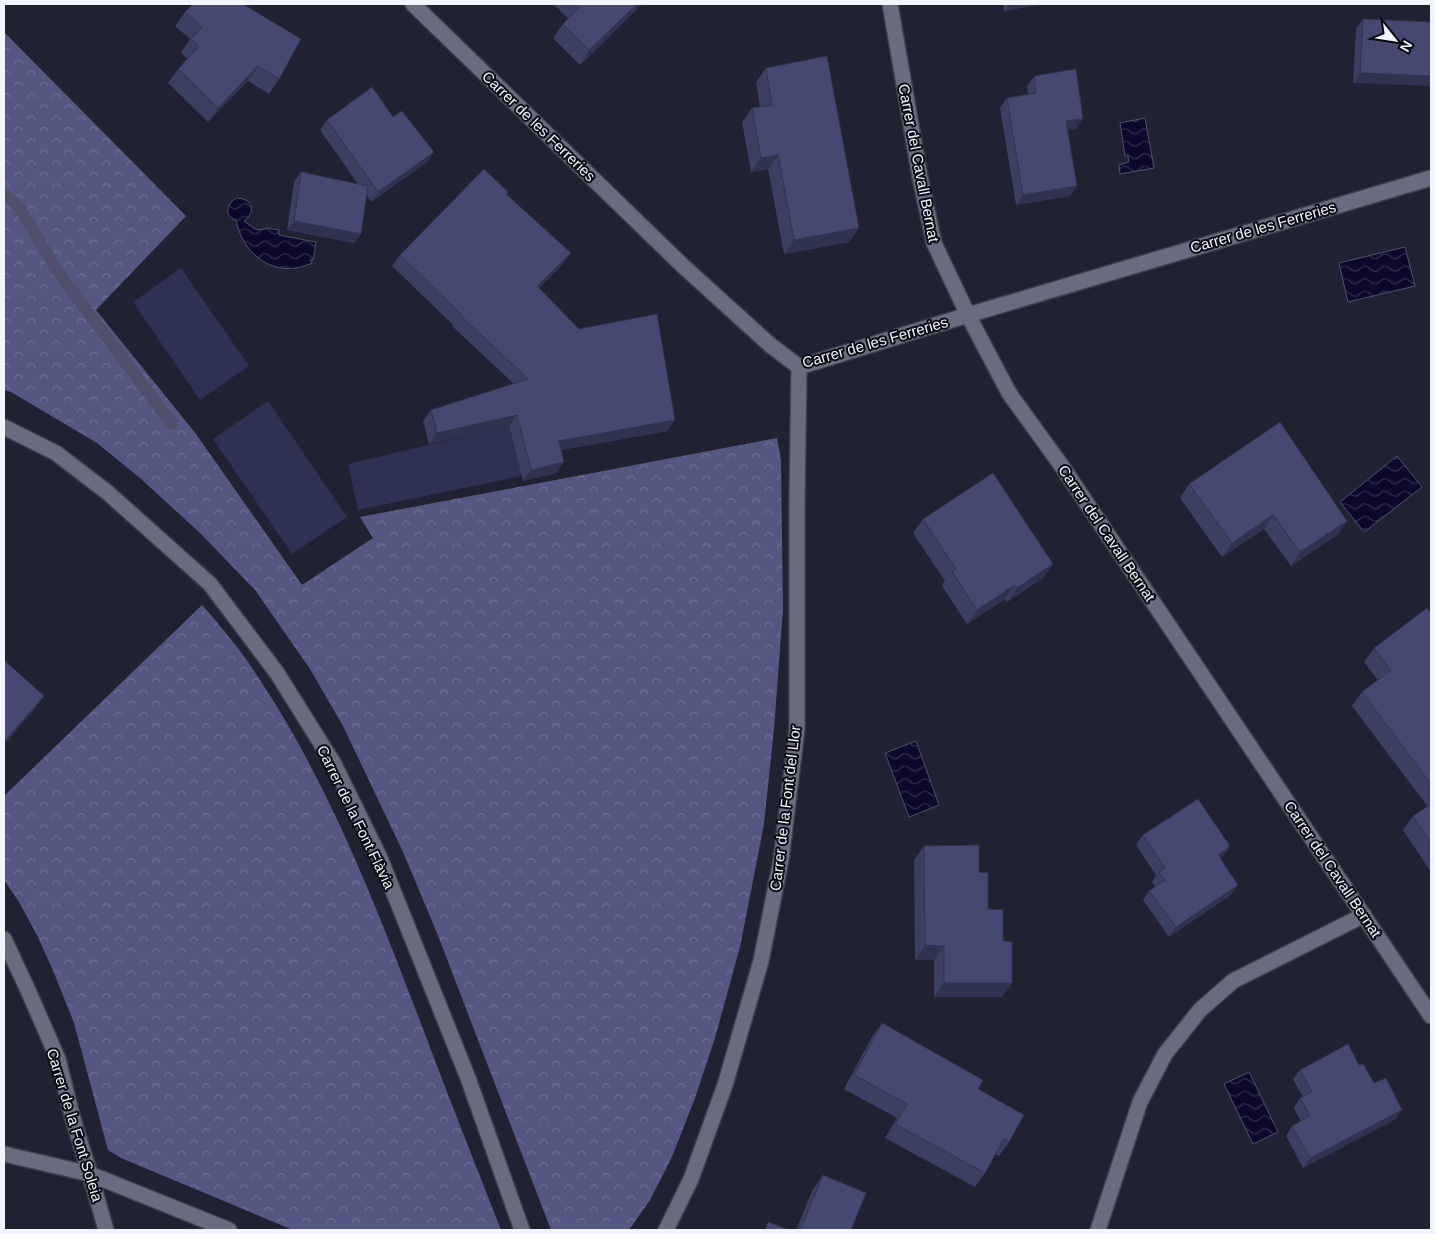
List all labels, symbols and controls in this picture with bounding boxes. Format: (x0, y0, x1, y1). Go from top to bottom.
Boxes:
north arrow (1370, 15, 1420, 65)
text: N (1397, 38, 1416, 55)
street label: Carrer de les Ferreries (479, 67, 599, 185)
street label: Carrer del Cavall Bernat (895, 82, 943, 244)
street label: Carrer de les Ferreries (1188, 198, 1338, 256)
street label: Carrer de les Ferreries (800, 313, 950, 371)
street label: Carrer del Cavall Bernat (1055, 462, 1159, 605)
street label: Carrer de la Font del Llor (766, 724, 804, 892)
street label: Carrer de la Font Flàvia (314, 742, 398, 892)
street label: Carrer del Cavall Bernat (1281, 798, 1385, 941)
street label: Carrer de la Font Soleia (44, 1046, 107, 1204)

